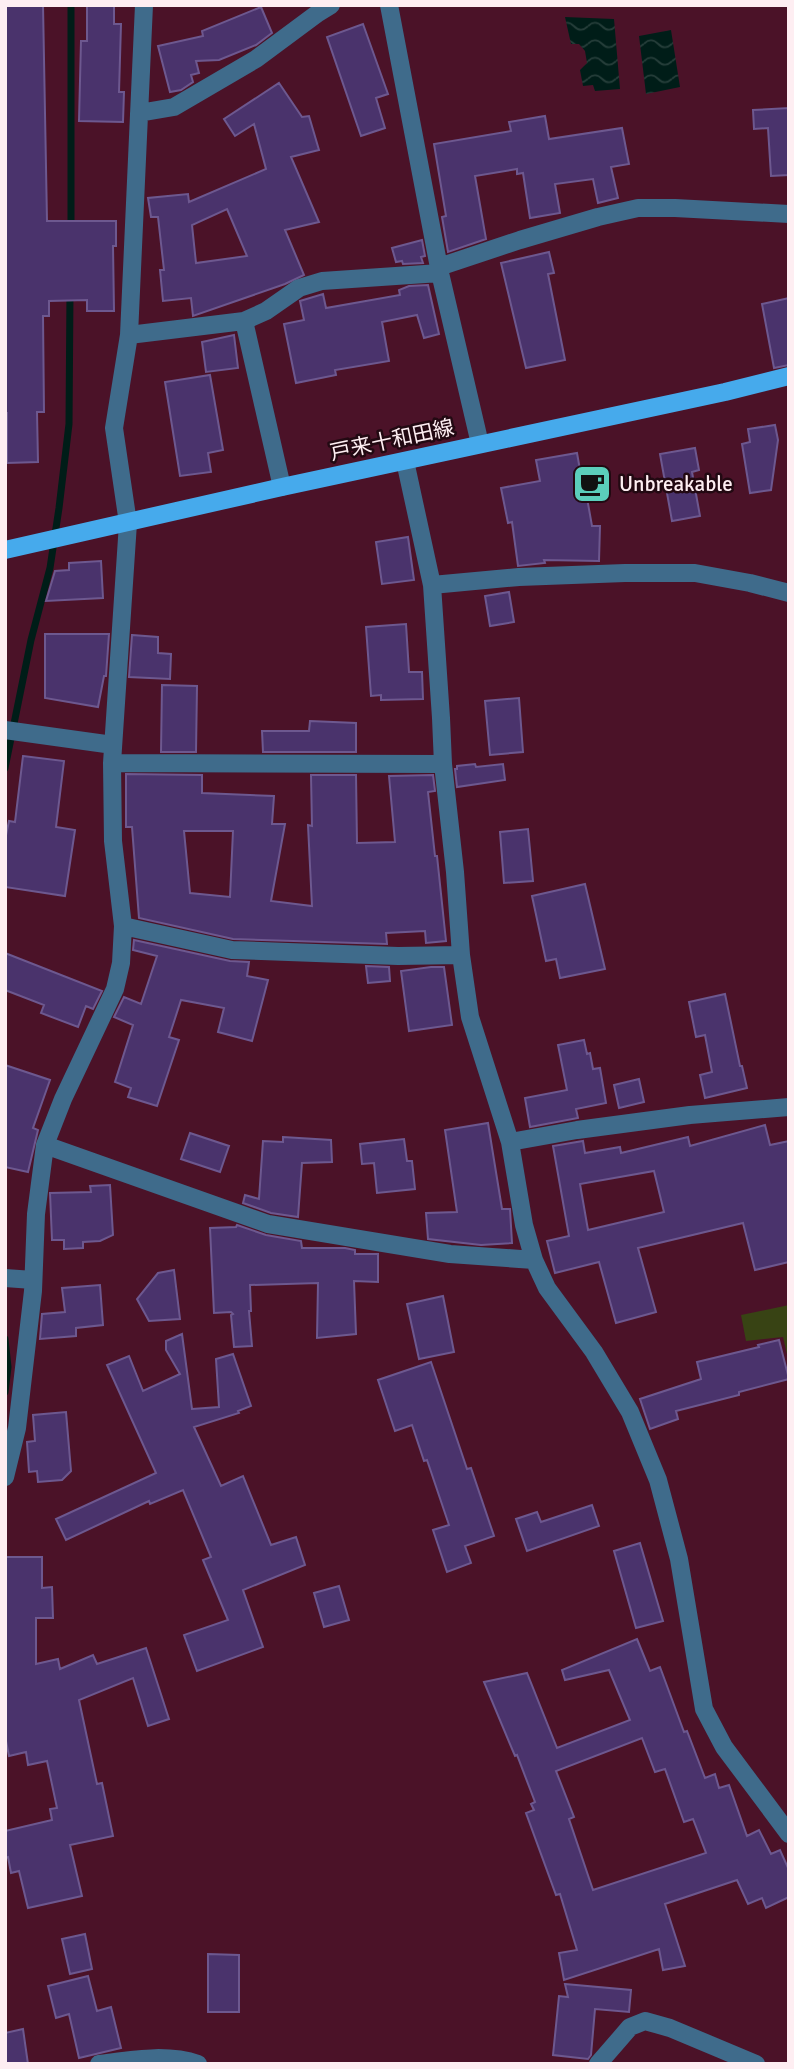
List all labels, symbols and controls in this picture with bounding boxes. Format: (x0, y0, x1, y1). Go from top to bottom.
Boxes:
street label: 戸来十和田線 (328, 414, 456, 466)
cafe icon: Unbreakable (571, 463, 613, 505)
place label: Unbreakable (619, 471, 733, 497)

